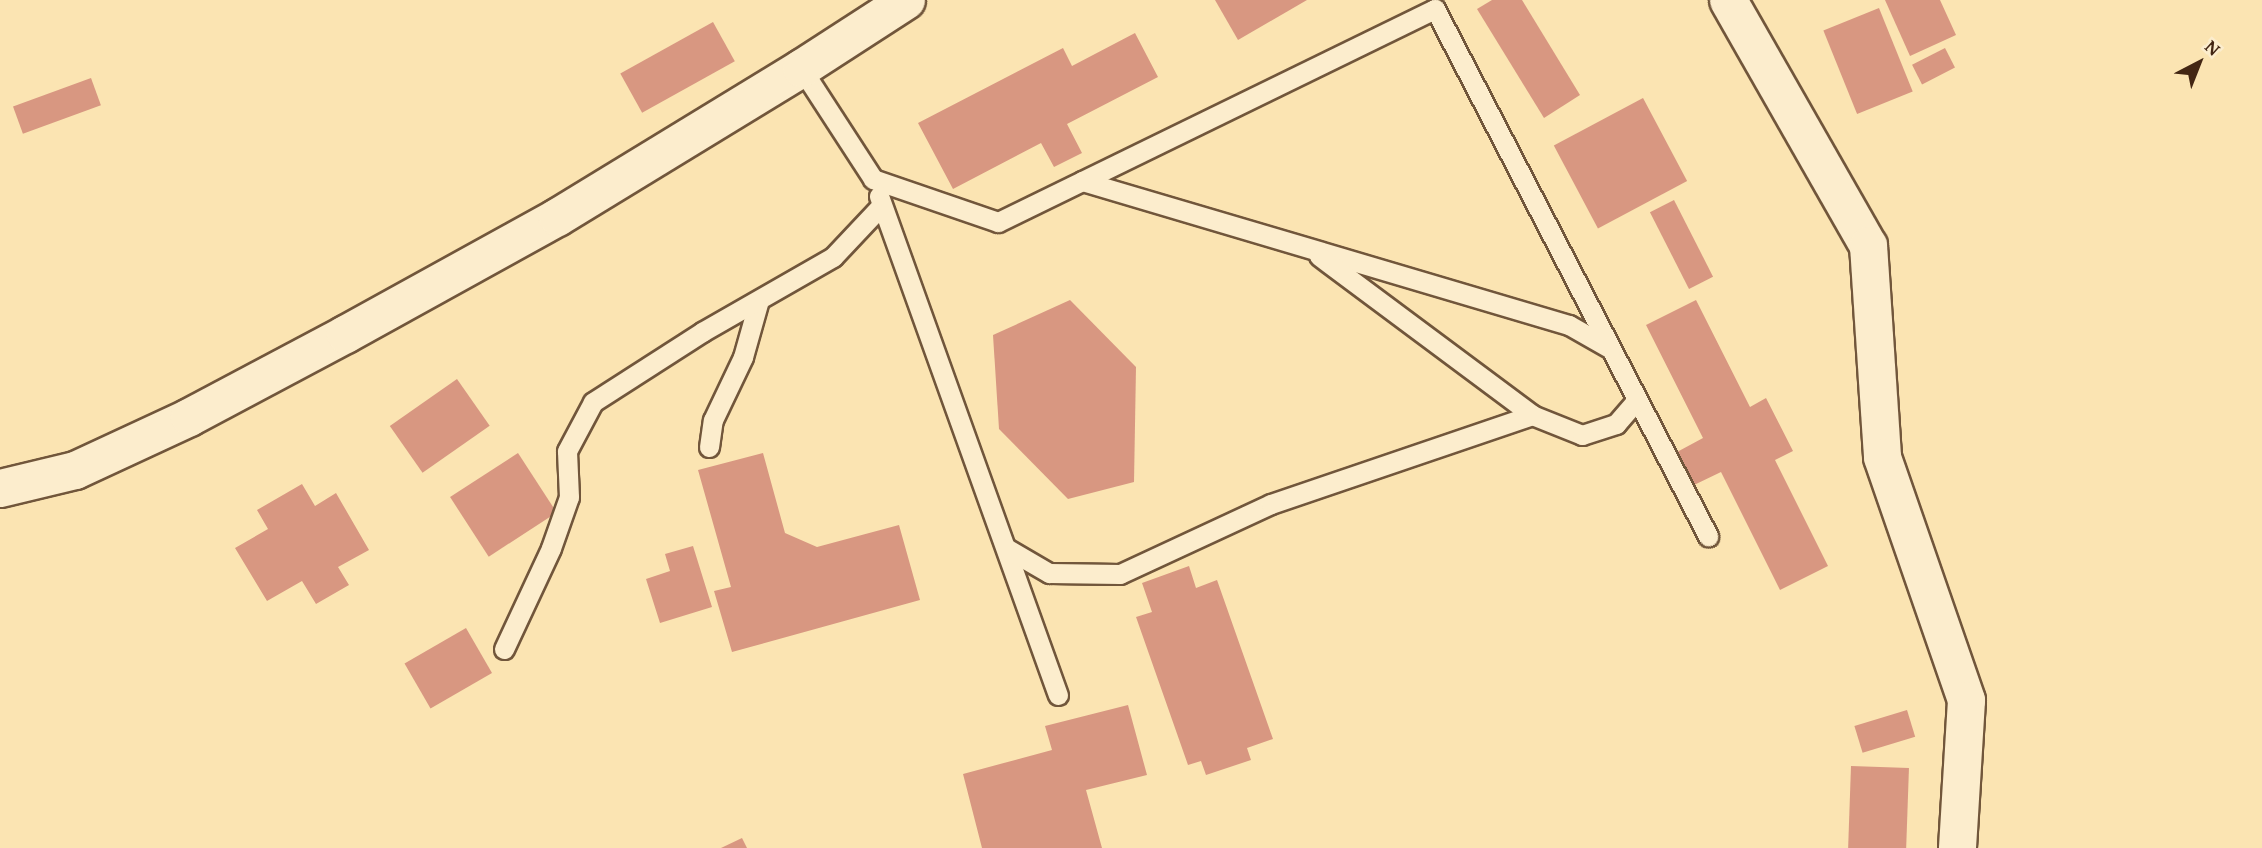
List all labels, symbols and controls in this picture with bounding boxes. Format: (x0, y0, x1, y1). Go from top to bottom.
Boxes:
north arrow (2164, 28, 2234, 98)
text: N (2199, 33, 2227, 62)

